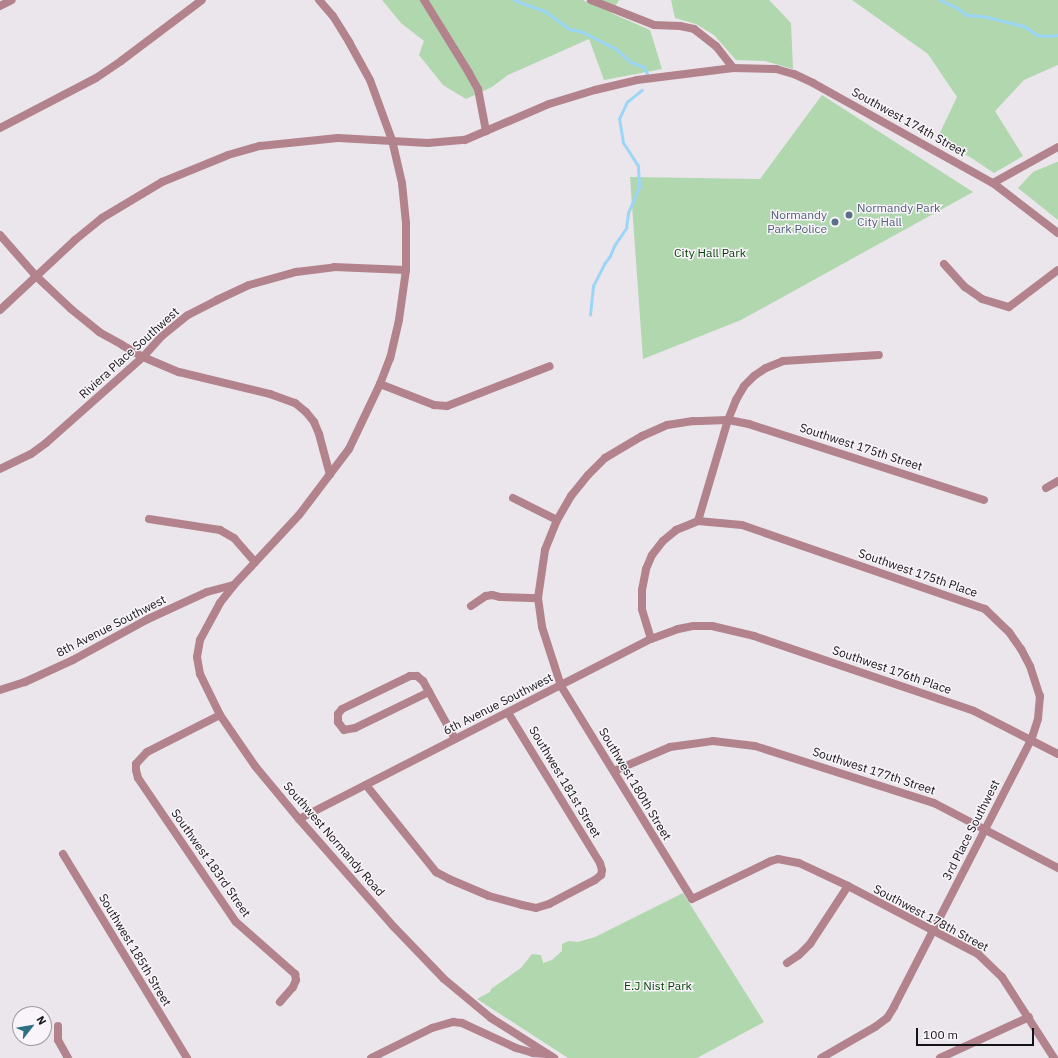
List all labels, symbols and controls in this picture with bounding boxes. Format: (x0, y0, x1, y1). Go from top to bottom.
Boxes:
street label: Southwest 174th Street (849, 85, 969, 159)
place label: Normandy Park City Hall (857, 201, 940, 229)
place label: Normandy Park Police (767, 208, 827, 236)
marker: Normandy Park City Hall (844, 210, 854, 220)
marker: Normandy Park Police (830, 217, 840, 227)
park label: City Hall Park (674, 246, 746, 260)
street label: Riviera Place Southwest (76, 304, 182, 402)
street label: Southwest 175th Street (798, 420, 924, 474)
street label: Southwest 175th Place (857, 546, 979, 600)
street label: 8th Avenue Southwest (54, 592, 168, 660)
street label: Southwest 176th Place (831, 643, 953, 697)
street label: 6th Avenue Southwest (441, 670, 555, 738)
street label: Southwest 181st Street (526, 724, 604, 840)
street label: Southwest 180th Street (596, 725, 674, 843)
street label: Southwest 177th Street (811, 744, 937, 798)
street label: 3rd Place Southwest (939, 777, 1003, 883)
street label: Southwest Normandy Road (280, 779, 388, 899)
street label: Southwest 183rd Street (168, 806, 254, 920)
street label: Southwest 178th Street (871, 882, 991, 954)
street label: Southwest 185th Street (96, 891, 174, 1009)
park label: E.J Nist Park (624, 979, 692, 993)
north arrow (12, 1006, 52, 1046)
text: N (33, 1013, 49, 1027)
scale bar (918, 1020, 1036, 1046)
text: 100 m (923, 1027, 958, 1042)

